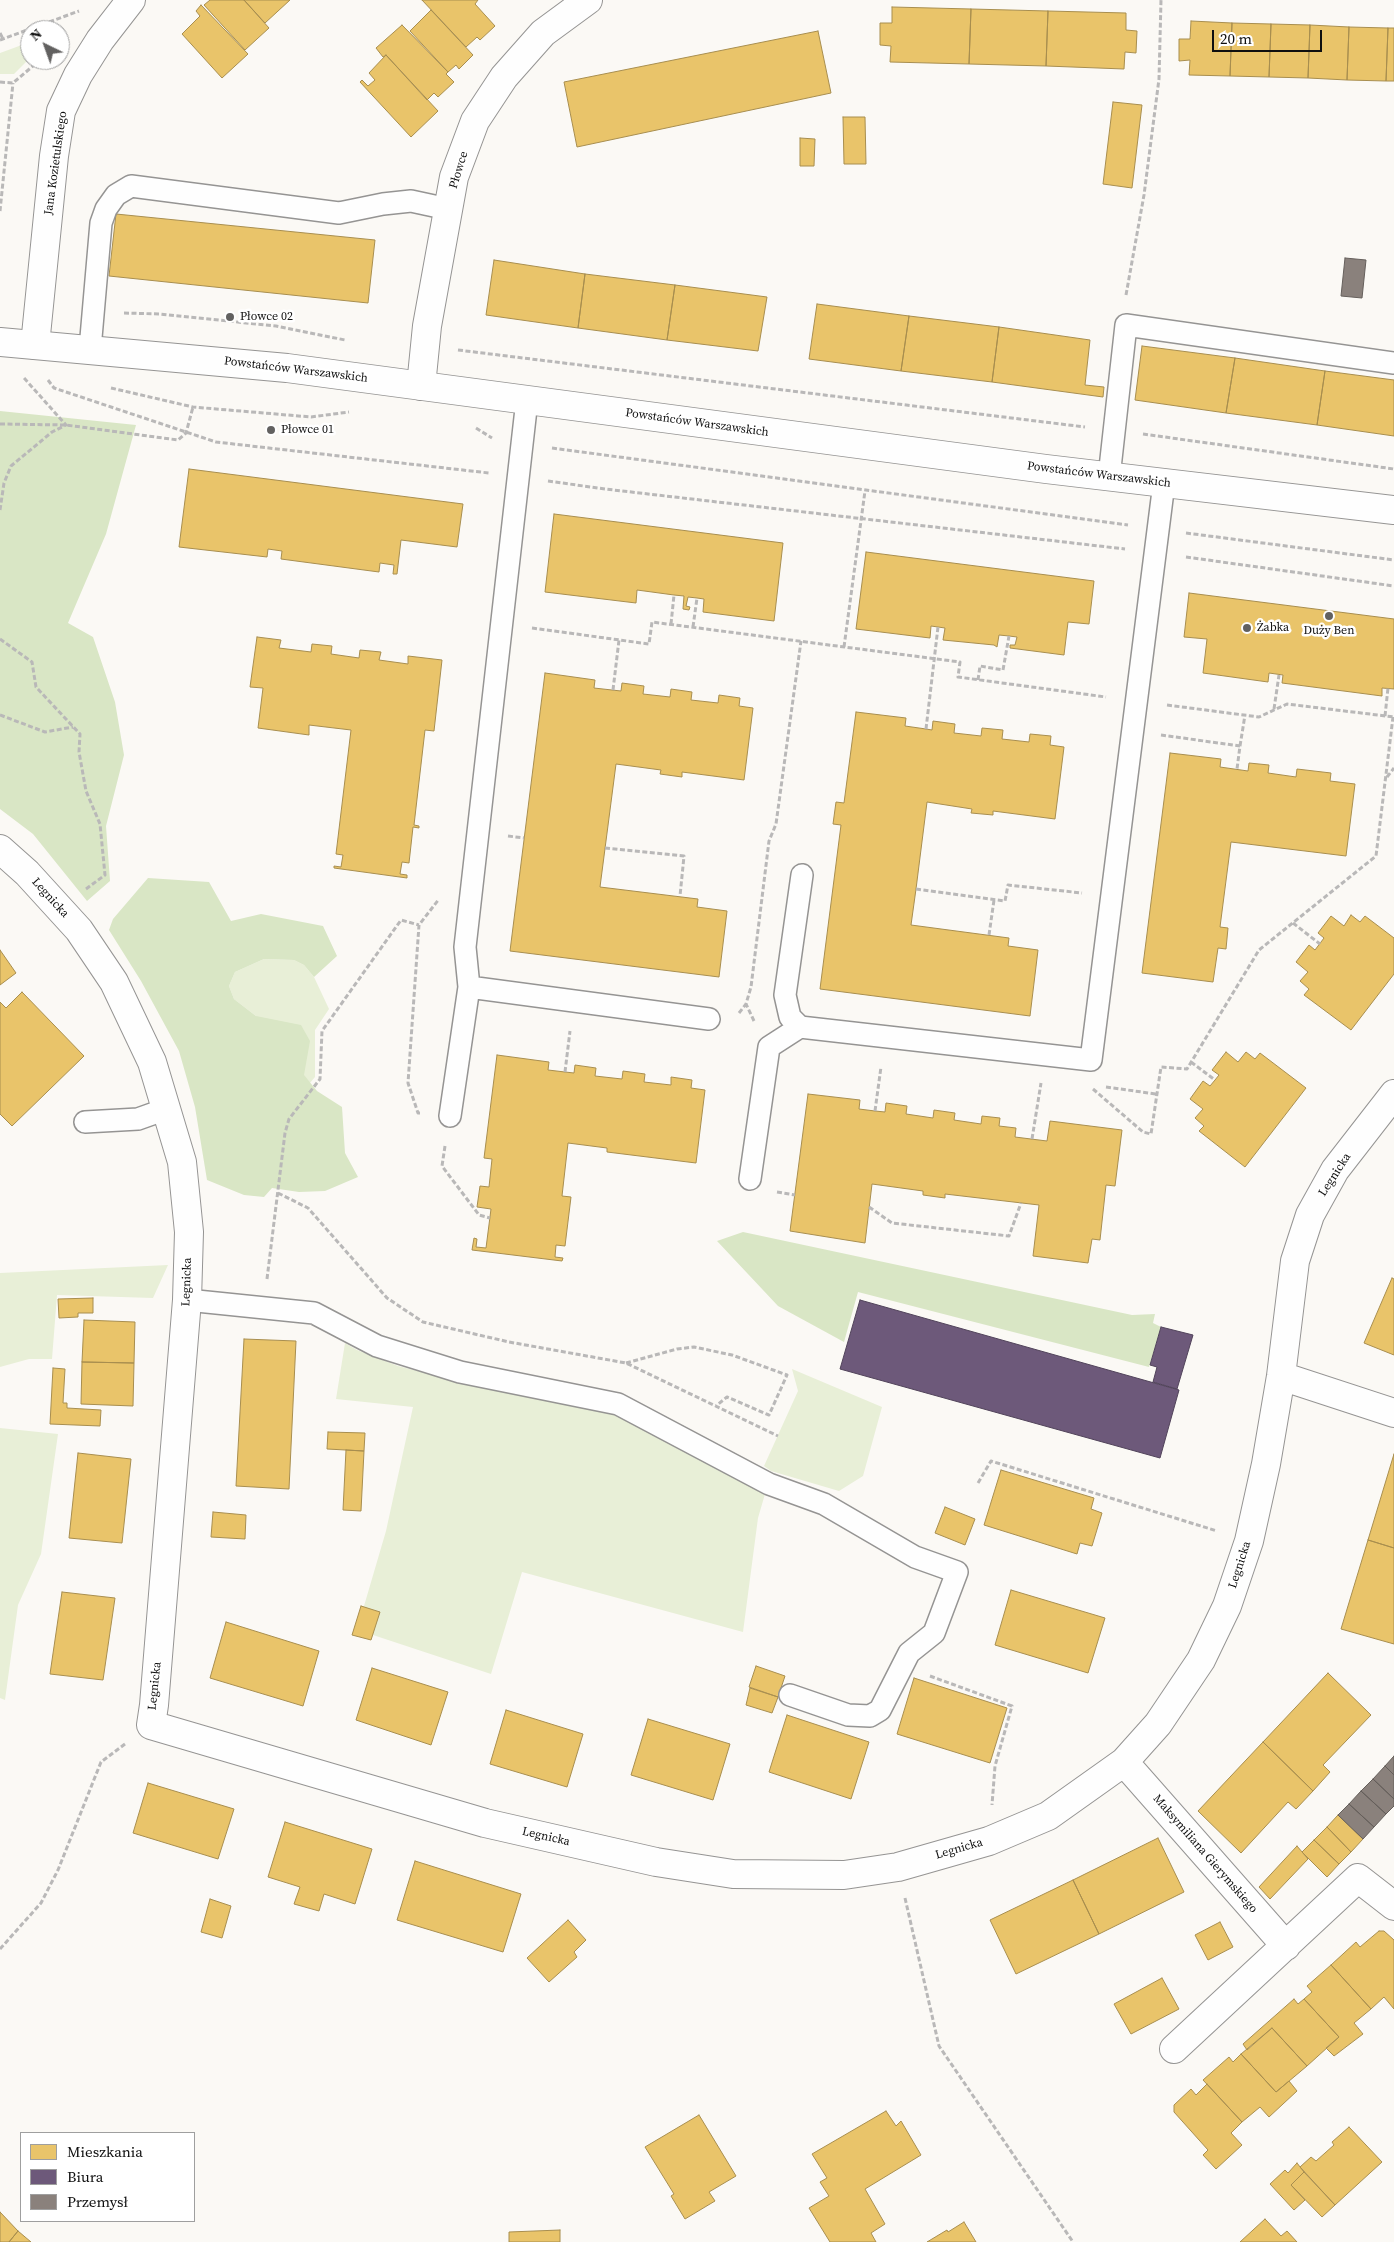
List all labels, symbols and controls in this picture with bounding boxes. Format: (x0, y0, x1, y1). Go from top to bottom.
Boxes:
north arrow (20, 20, 70, 70)
scale bar (1214, 20, 1324, 52)
text: N (25, 24, 46, 45)
text: 20 m (1220, 28, 1252, 49)
street label: Jana Kozietulskiego (42, 110, 70, 216)
street label: Płowce (447, 150, 471, 190)
place label: Płowce 02 (240, 310, 293, 324)
marker: Płowce 02 (224, 311, 236, 323)
street label: Powstańców Warszawskich (223, 354, 369, 386)
street label: Powstańców Warszawskich (624, 406, 770, 440)
place label: Płowce 01 (281, 423, 334, 437)
marker: Płowce 01 (265, 424, 277, 436)
street label: Powstańców Warszawskich (1026, 459, 1172, 491)
marker: Duży Ben (1323, 610, 1335, 622)
place label: Żabka (1257, 621, 1289, 635)
marker: Żabka (1241, 622, 1253, 634)
place label: Duży Ben (1304, 624, 1354, 638)
street label: Legnicka (28, 875, 72, 921)
street label: Legnicka (1316, 1151, 1354, 1199)
street label: Legnicka (179, 1257, 195, 1307)
street label: Legnicka (1226, 1540, 1254, 1590)
street label: Legnicka (145, 1661, 165, 1711)
street label: Maksymiliana Gierymskiego (1150, 1792, 1260, 1916)
street label: Legnicka (521, 1825, 571, 1849)
street label: Legnicka (934, 1835, 984, 1863)
legend (20, 2132, 195, 2222)
text: Mieszkania (67, 2141, 143, 2162)
text: Biura (67, 2166, 103, 2187)
text: Przemysł (67, 2191, 128, 2212)

